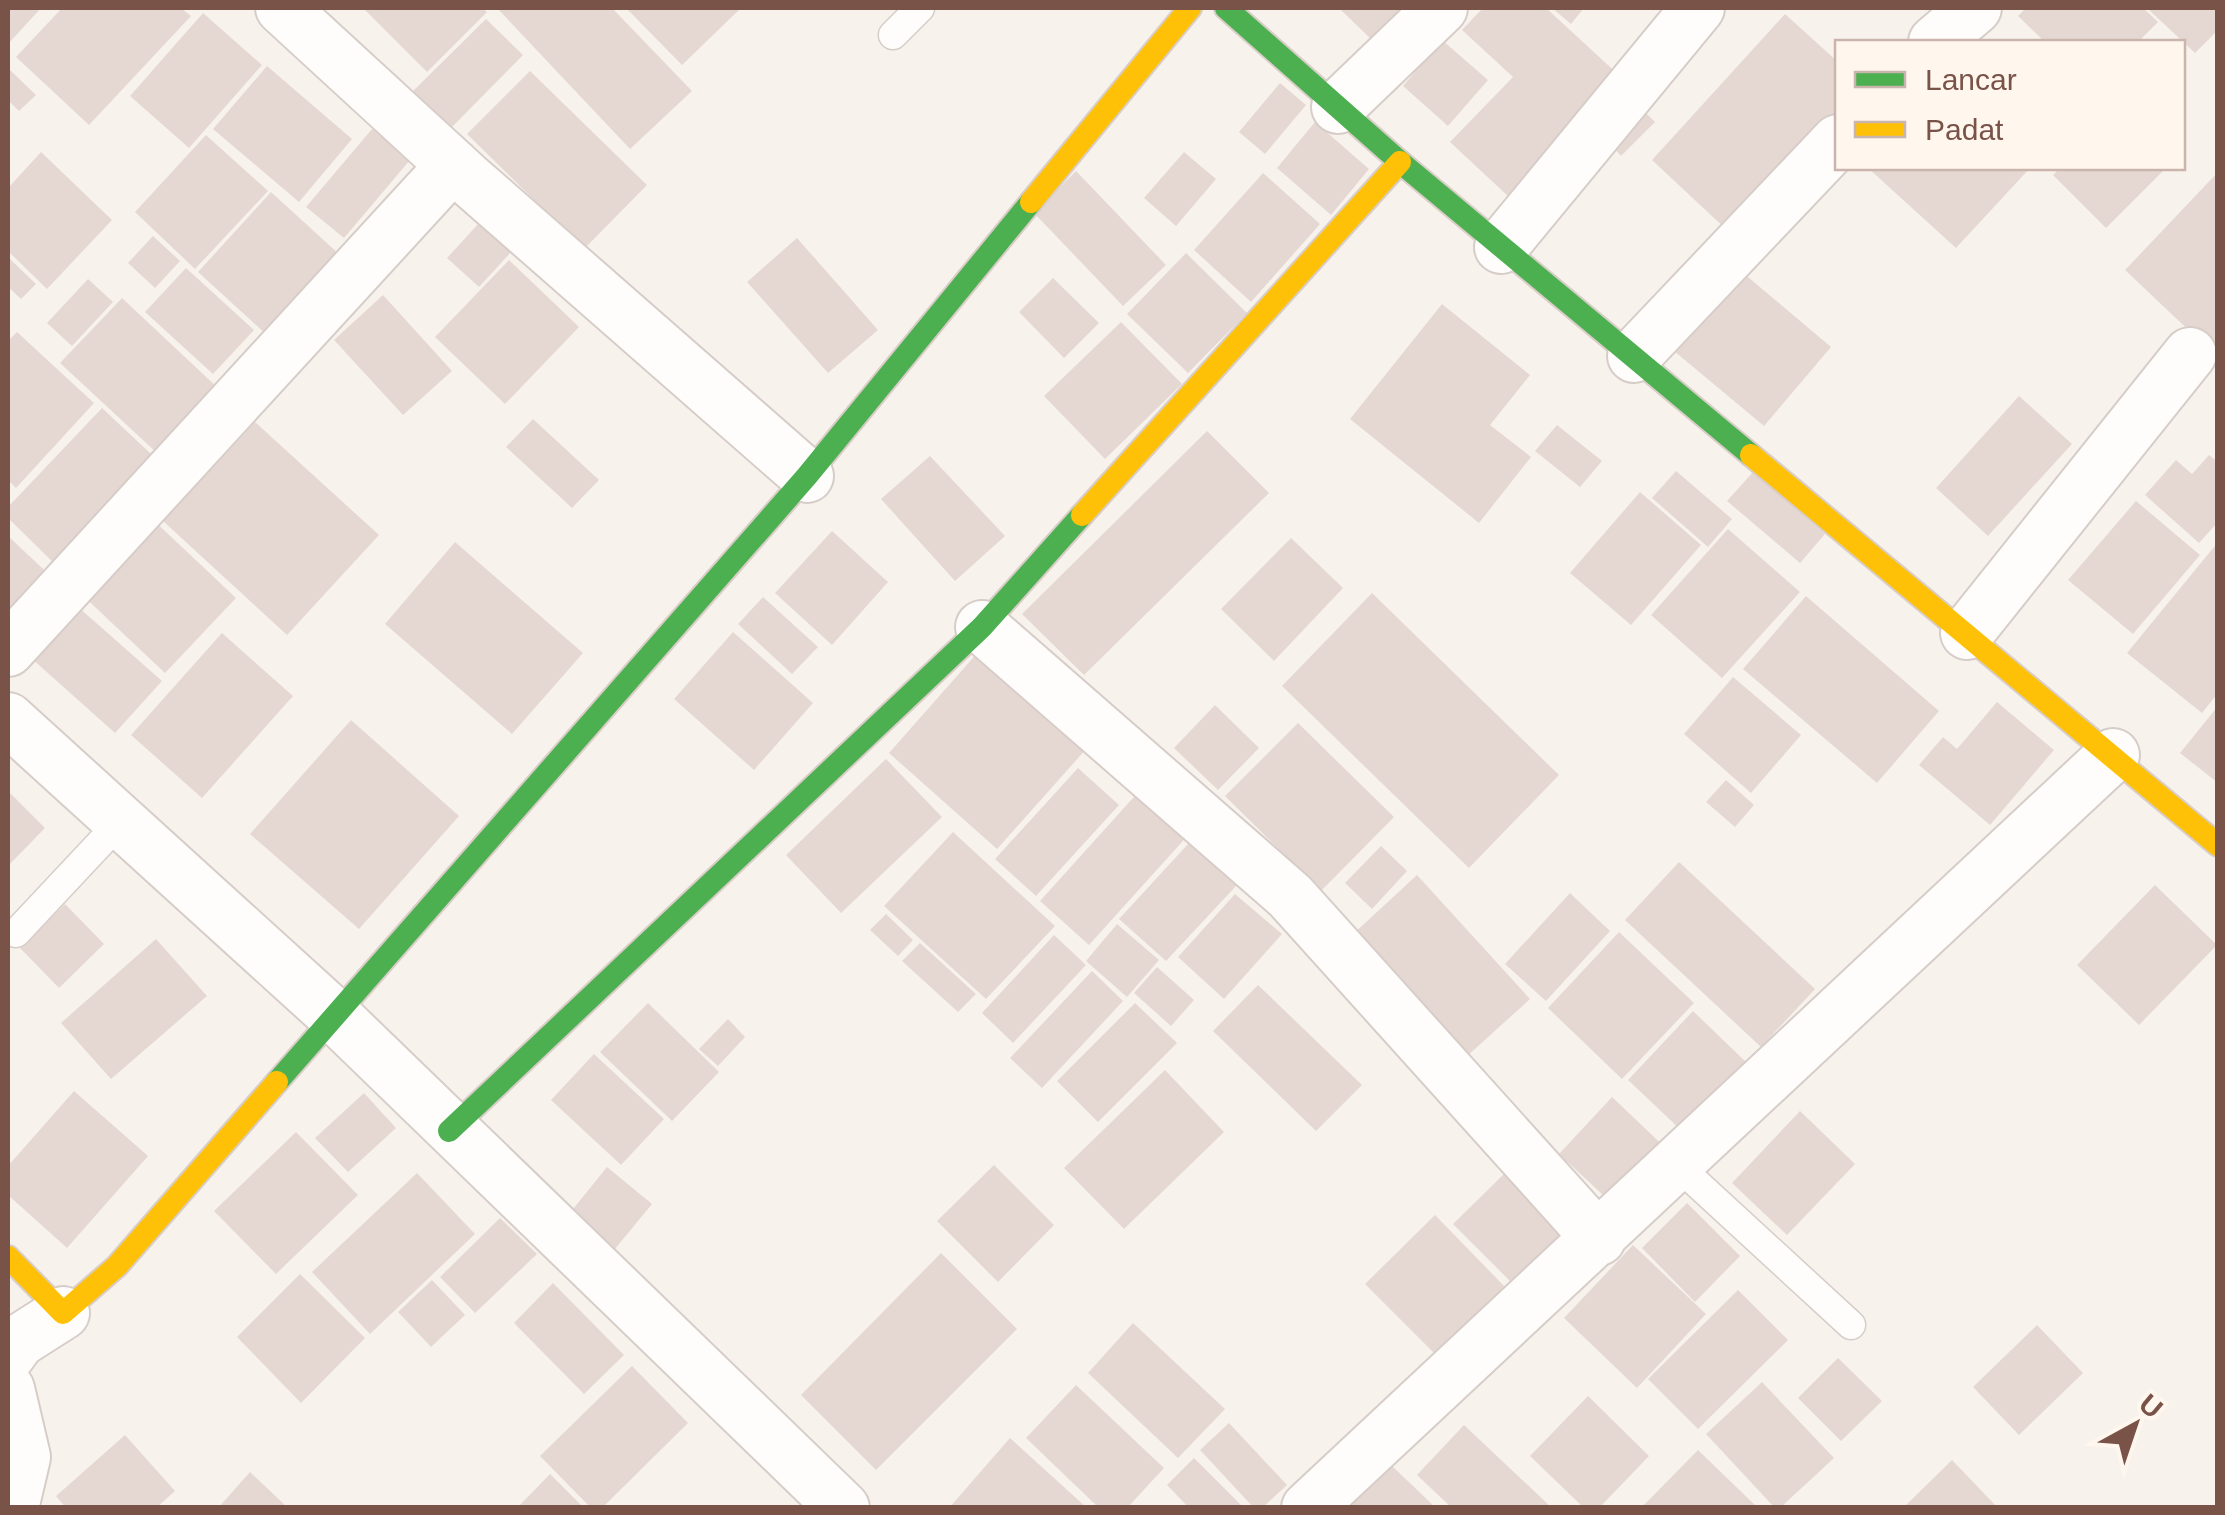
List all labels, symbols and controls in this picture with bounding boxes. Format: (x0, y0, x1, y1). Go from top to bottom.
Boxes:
legend (1835, 40, 2185, 170)
text: Lancar (1925, 63, 2017, 96)
text: Padat (1925, 113, 2004, 146)
north arrow (2085, 1375, 2185, 1475)
text: U (2133, 1388, 2168, 1425)

